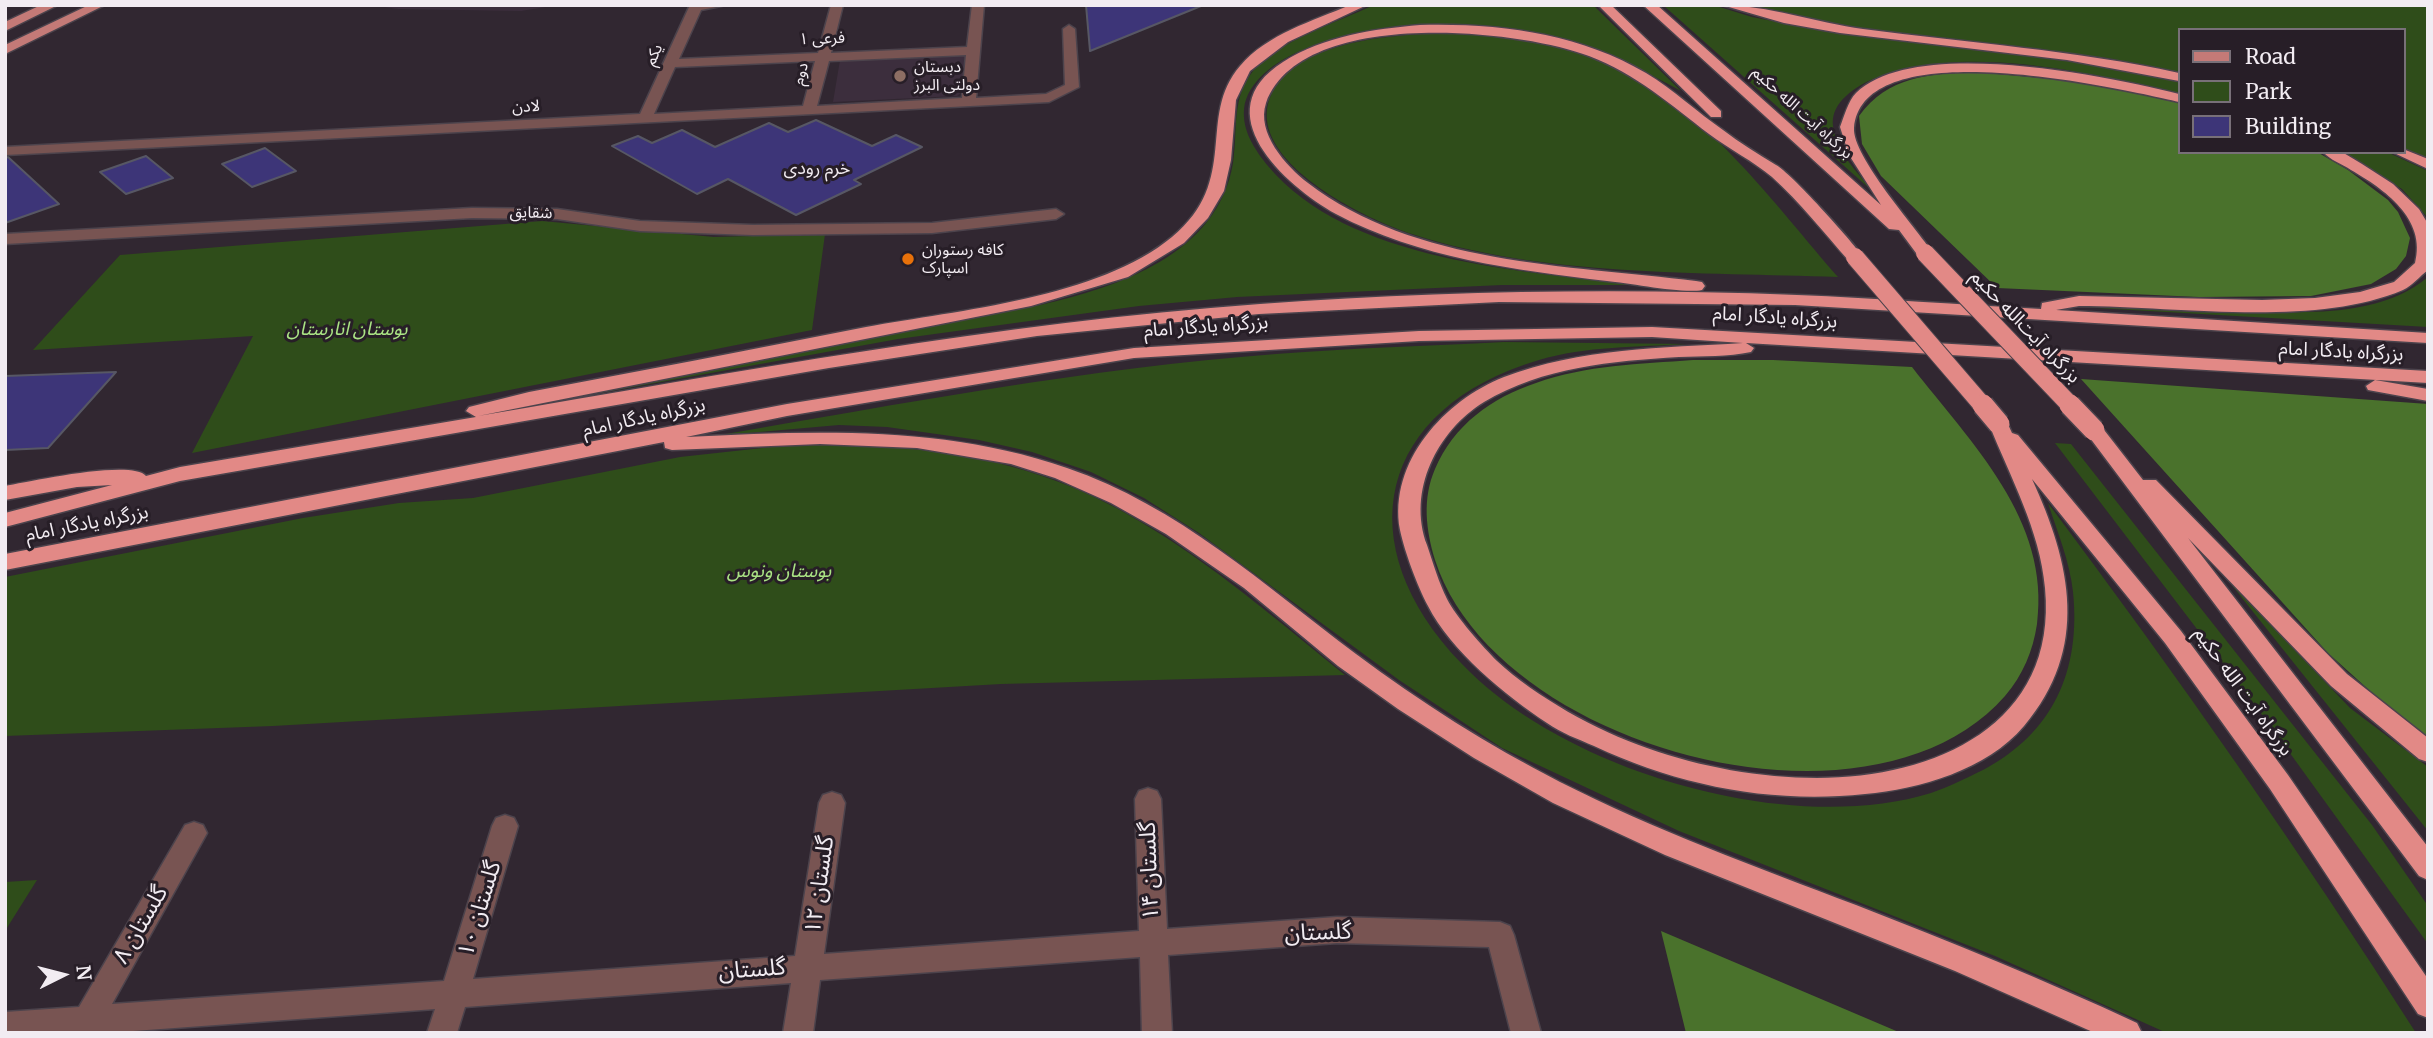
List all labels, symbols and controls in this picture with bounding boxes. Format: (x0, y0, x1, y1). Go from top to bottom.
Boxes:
legend (2178, 28, 2405, 154)
street label: فرعی ۱ (799, 29, 845, 49)
street label: یکم (641, 41, 667, 69)
text: Road (2245, 43, 2296, 70)
place label: دبستان دولتی البرز (914, 57, 980, 95)
street label: دوم (789, 61, 813, 87)
street label: بزرگراه آیت الله حکیم (1748, 63, 1856, 163)
marker: دبستان دولتی البرز (892, 68, 908, 84)
text: Park (2245, 78, 2292, 105)
street label: لادن (512, 97, 540, 117)
text: Building (2245, 113, 2331, 140)
district label: خرم رودی (784, 158, 850, 180)
street label: شقایق (509, 203, 553, 223)
place label: کافه رستوران اسپارک (922, 240, 1004, 278)
marker: کافه رستوران اسپارک (900, 251, 916, 267)
street label: بزرگراه آیت‌الله حکیم (1965, 266, 2085, 388)
street label: بزرگراه یادگار امام (1712, 302, 1838, 334)
street label: بزرگراه یادگار امام (1143, 311, 1269, 343)
park label: بوستان انارستان (287, 319, 407, 341)
street label: بزرگراه یادگار امام (2278, 337, 2404, 367)
street label: بزرگراه یادگار امام (581, 394, 707, 442)
street label: بزرگراه یادگار امام (24, 501, 150, 547)
park label: بوستان ونوس (727, 561, 831, 583)
street label: بزرگراه آیت الله حکیم (2189, 623, 2297, 761)
street label: گلستان ۱۴ (1134, 821, 1166, 921)
street label: گلستان ۱۲ (799, 834, 841, 936)
street label: گلستان ۱۰ (452, 858, 508, 960)
street label: گلستان ۸ (108, 881, 174, 969)
street label: گلستان (1284, 918, 1352, 948)
north arrow (28, 940, 98, 1010)
street label: گلستان (718, 954, 786, 986)
text: N (71, 964, 97, 982)

